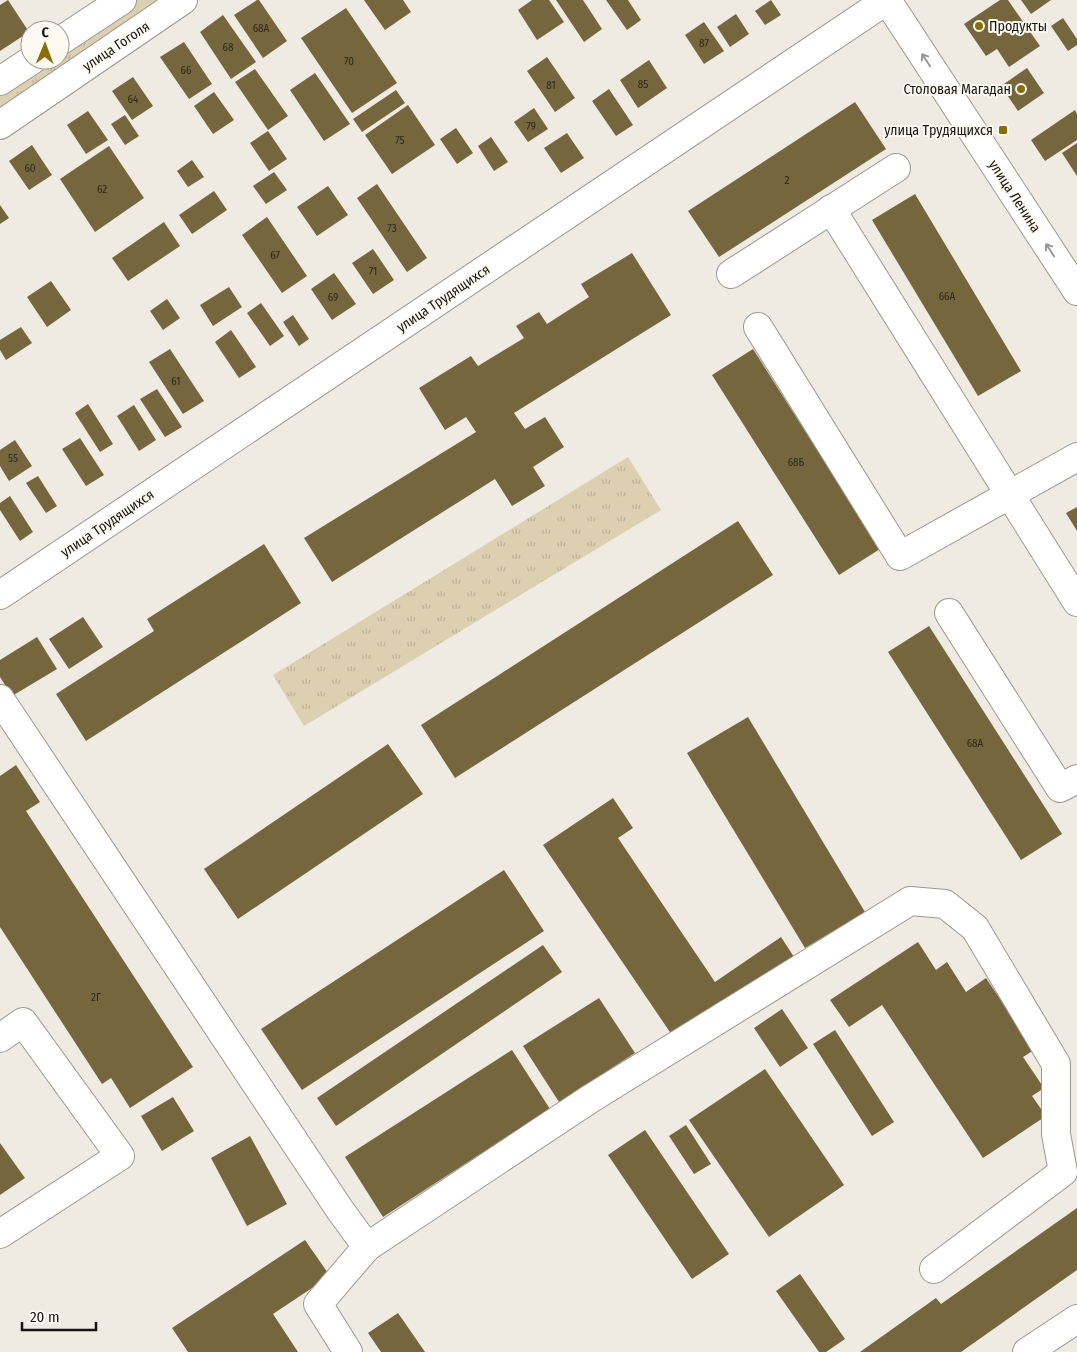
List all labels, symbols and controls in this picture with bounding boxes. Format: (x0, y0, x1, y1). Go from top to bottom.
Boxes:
street label: улица Гоголя (80, 18, 153, 75)
place label: Продукты (989, 18, 1047, 35)
north arrow (20, 20, 70, 70)
marker: Продукты (973, 20, 985, 32)
house number: 68А (253, 22, 270, 35)
text: С (41, 24, 50, 41)
house number: 87 (699, 37, 709, 50)
house number: 68 (223, 41, 234, 54)
one-way arrow (921, 53, 931, 67)
house number: 70 (344, 55, 354, 68)
house number: 66 (181, 64, 192, 77)
house number: 85 (638, 78, 648, 91)
house number: 81 (546, 79, 556, 92)
place label: Столовая Магадан (904, 81, 1011, 98)
marker: Столовая Магадан (1015, 83, 1027, 95)
house number: 64 (128, 93, 139, 106)
house number: 79 (526, 120, 536, 133)
place label: улица Трудящихся (884, 122, 993, 139)
marker: улица Трудящихся (997, 124, 1009, 136)
house number: 75 (395, 134, 405, 147)
street label: улица Ленина (985, 157, 1044, 236)
house number: 60 (24, 162, 36, 175)
house number: 2 (785, 174, 790, 187)
house number: 62 (97, 183, 107, 196)
house number: 73 (387, 222, 397, 235)
one-way arrow (1045, 244, 1055, 258)
house number: 67 (270, 249, 280, 262)
street label: улица Трудящихся (393, 261, 493, 336)
house number: 71 (369, 265, 377, 278)
house number: 66А (939, 290, 956, 303)
house number: 69 (328, 291, 338, 304)
house number: 61 (171, 375, 181, 388)
house number: 55 (8, 452, 18, 465)
house number: 68Б (788, 456, 805, 469)
street label: улица Трудящихся (57, 486, 157, 561)
house number: 68А (967, 737, 984, 750)
house number: 2Г (91, 991, 101, 1004)
scale bar (22, 1300, 96, 1332)
text: 20 m (30, 1308, 60, 1326)

